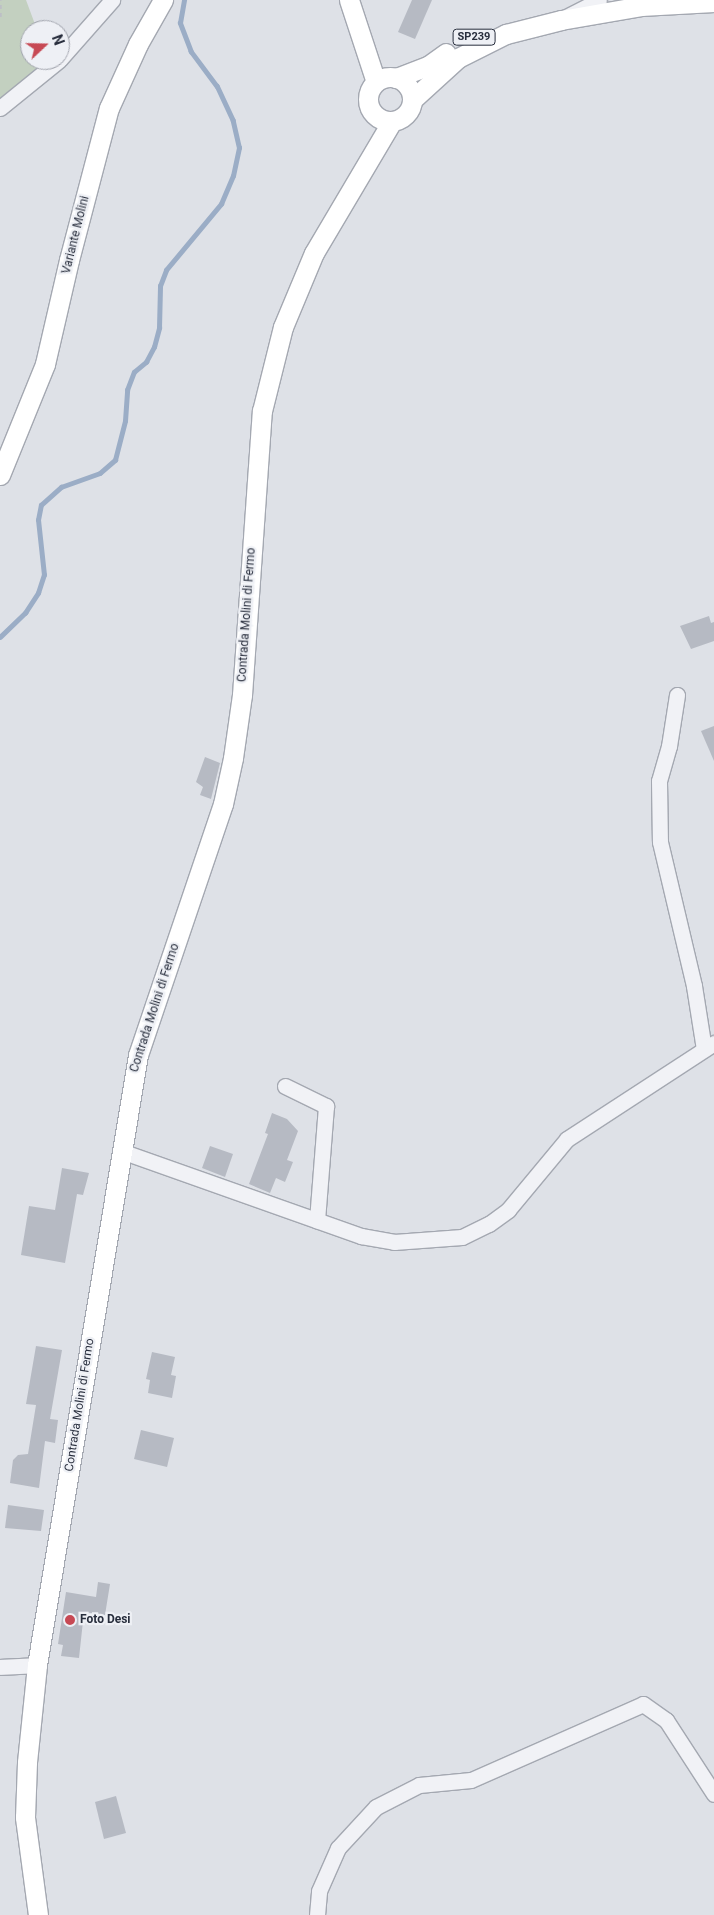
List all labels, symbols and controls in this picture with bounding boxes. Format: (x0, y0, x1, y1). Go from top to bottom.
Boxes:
north arrow (20, 20, 70, 70)
road number: SP239 (452, 28, 496, 46)
text: N (49, 32, 67, 47)
street label: Variante Molini (59, 194, 93, 276)
street label: Contrada Molini di Fermo (235, 547, 259, 683)
street label: Contrada Molini di Fermo (127, 942, 183, 1074)
street label: Contrada Molini di Fermo (62, 1337, 98, 1473)
place label: Foto Desi (80, 1613, 131, 1627)
marker: Foto Desi (64, 1614, 76, 1626)

